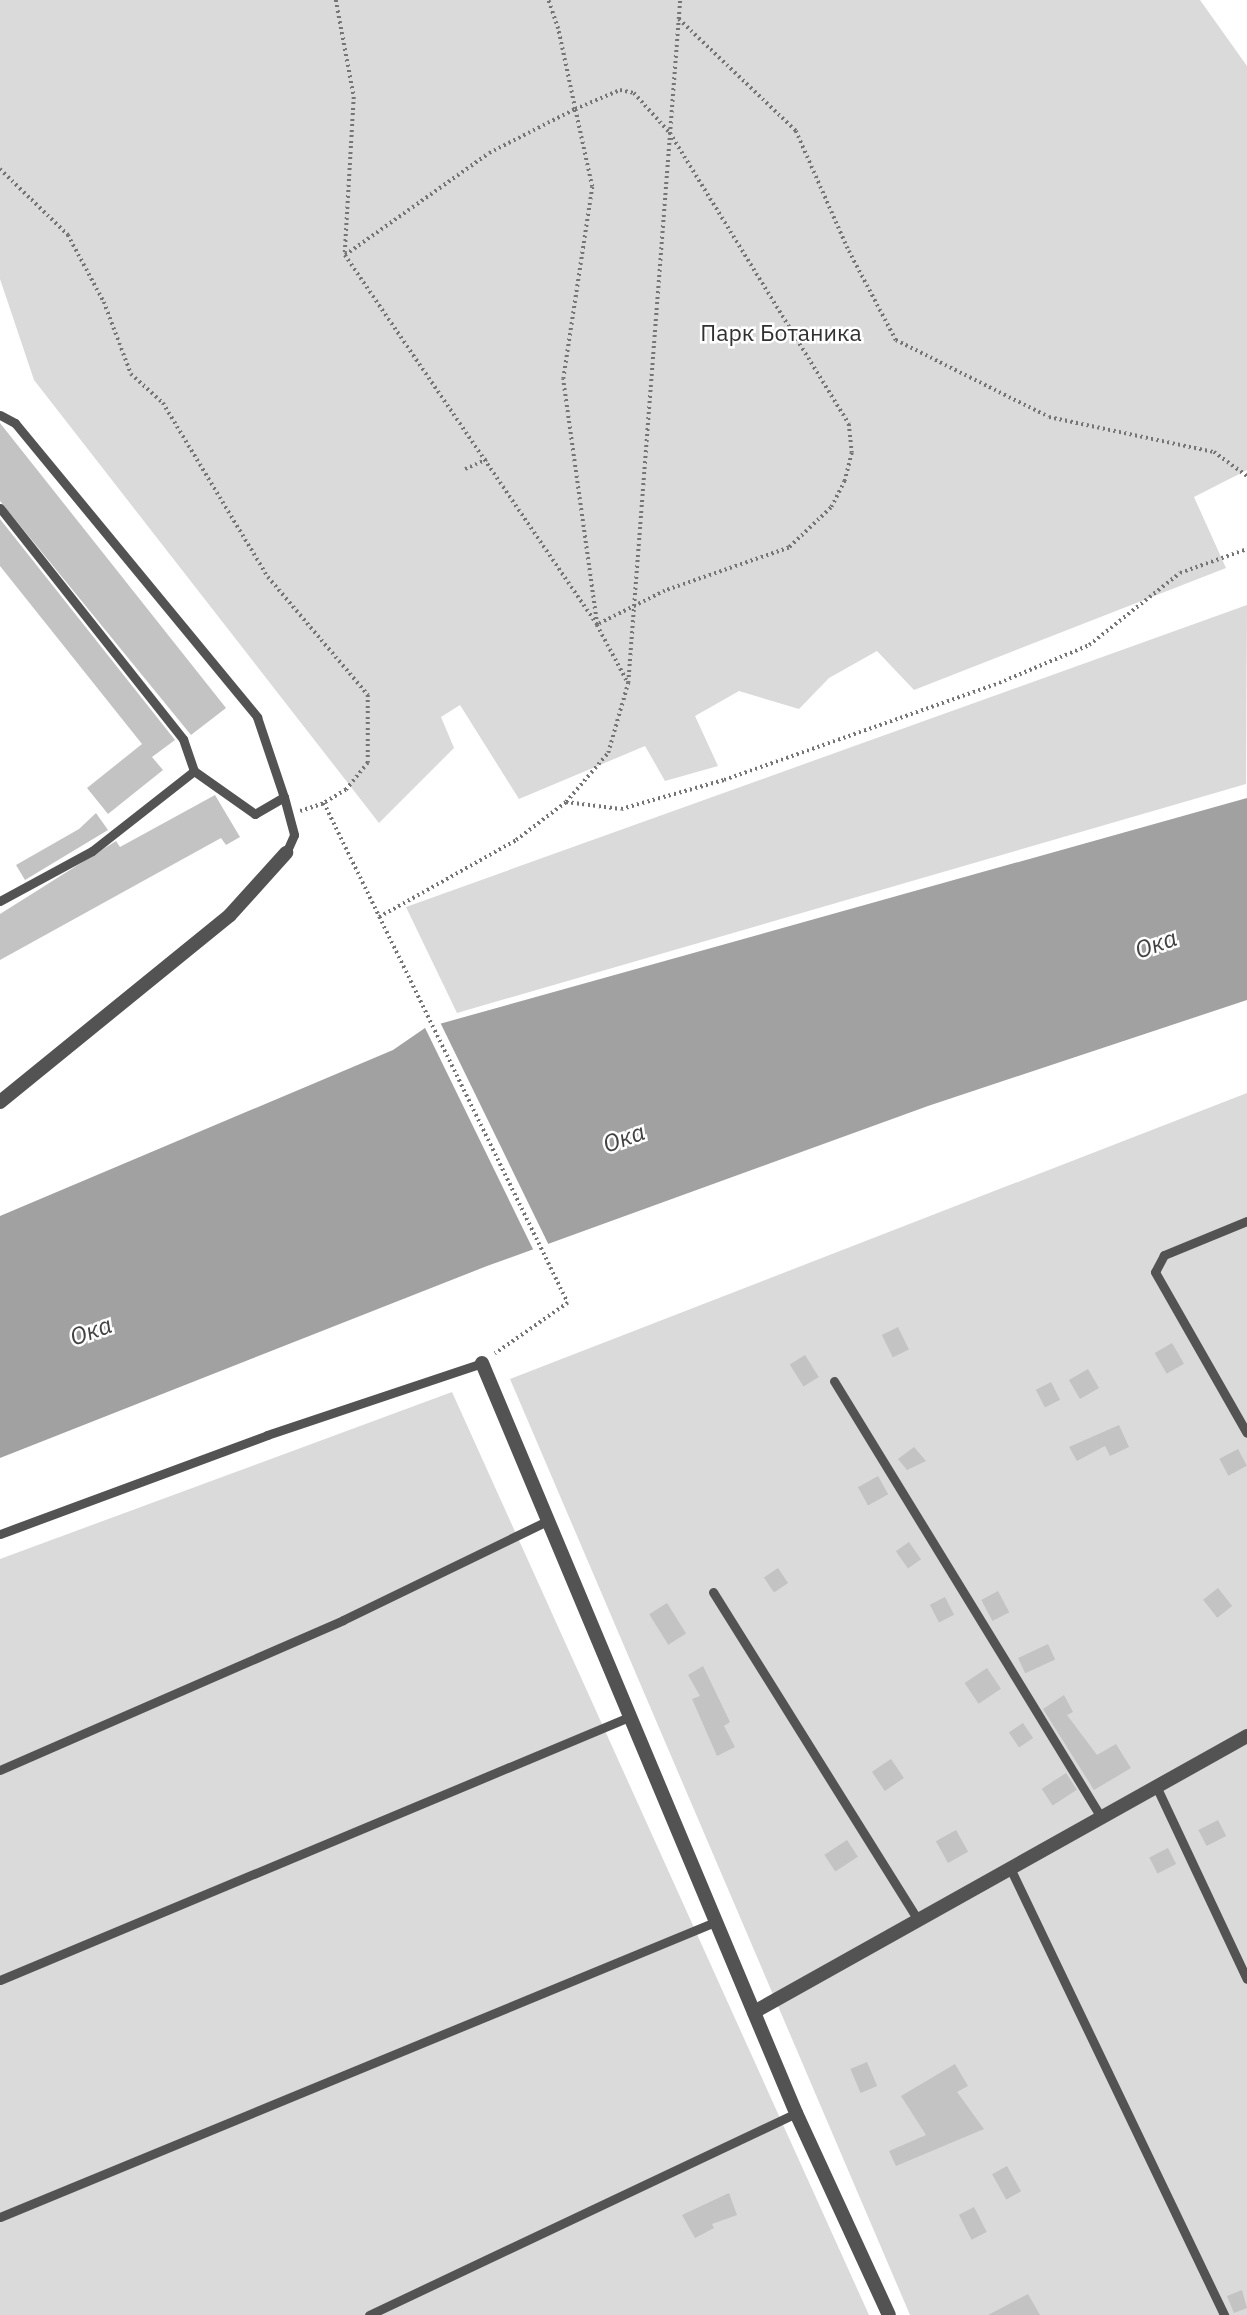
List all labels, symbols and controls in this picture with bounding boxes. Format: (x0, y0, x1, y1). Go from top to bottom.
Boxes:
park label: Парк Ботаника (700, 318, 862, 346)
water label: Ока (1131, 923, 1181, 965)
water label: Ока (599, 1117, 649, 1159)
water label: Ока (66, 1310, 116, 1352)

